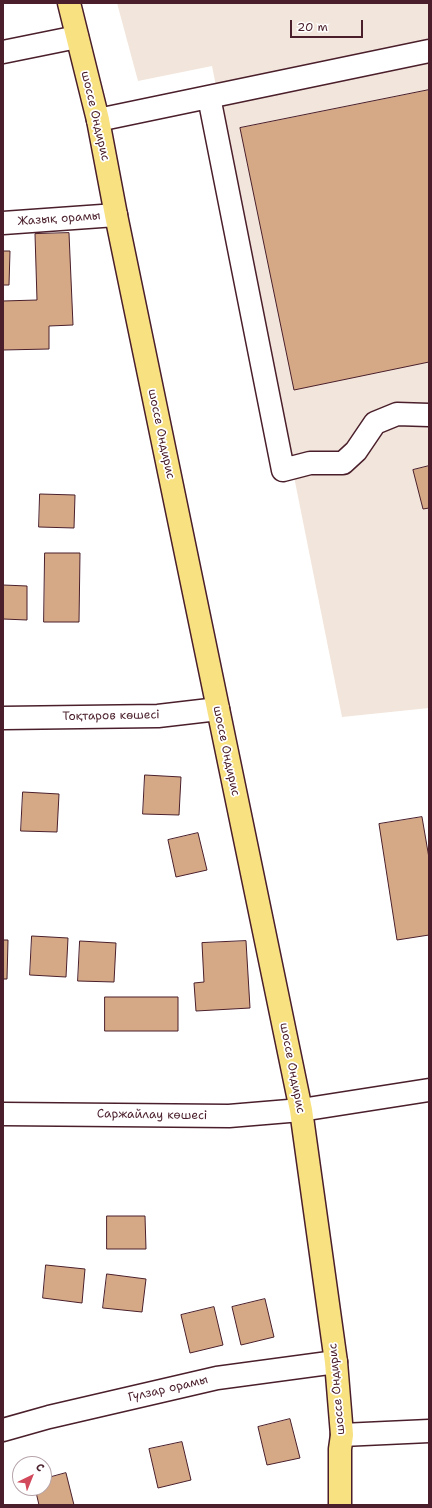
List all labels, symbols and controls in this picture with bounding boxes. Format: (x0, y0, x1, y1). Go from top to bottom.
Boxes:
scale bar (292, 12, 365, 38)
text: 20 m (297, 19, 328, 35)
street label: шоссе Ондирис (78, 70, 112, 162)
street label: Жазық орамы (17, 209, 101, 229)
street label: шоссе Ондирис (144, 388, 178, 480)
street label: шоссе Ондирис (209, 705, 243, 797)
street label: Тоқтаров көшесі (62, 708, 160, 724)
street label: шоссе Ондирис (276, 1022, 308, 1114)
street label: Саржайлау көшесі (97, 1107, 207, 1123)
street label: шоссе Ондирис (326, 1343, 348, 1435)
street label: Гүлзар орамы (127, 1373, 209, 1405)
north arrow (12, 1456, 52, 1496)
text: С (32, 1460, 47, 1475)

